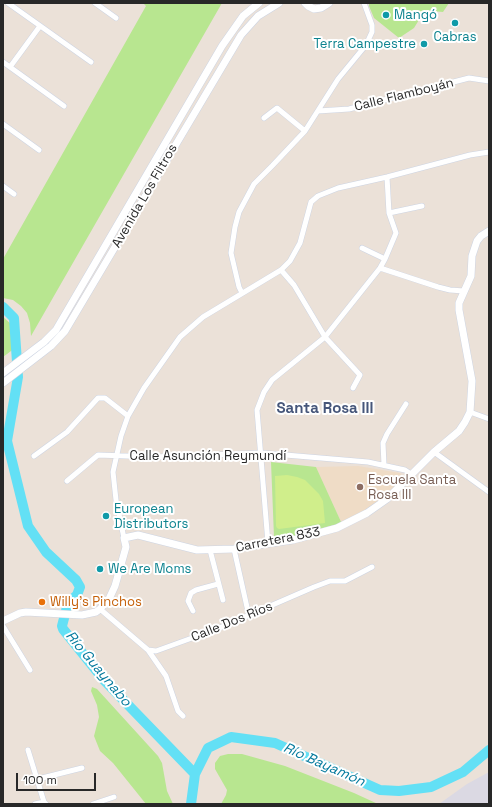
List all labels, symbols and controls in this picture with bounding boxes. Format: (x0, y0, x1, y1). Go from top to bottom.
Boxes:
place label: Mangó (394, 7, 437, 23)
marker: Mangó (381, 10, 391, 20)
marker: Cabras (450, 18, 460, 28)
place label: Cabras (433, 29, 477, 45)
place label: Terra Campestre (313, 36, 416, 52)
marker: Terra Campestre (419, 39, 429, 49)
street label: Calle Flamboyán (353, 75, 455, 115)
street label: Avenida Los Filtros (109, 141, 181, 251)
district label: Santa Rosa III (277, 400, 373, 418)
street label: Calle Asunción Reymundí (130, 448, 286, 464)
place label: Escuela Santa Rosa III (368, 472, 456, 503)
marker: Escuela Santa Rosa III (355, 482, 365, 492)
place label: European Distributors (114, 501, 188, 532)
marker: European Distributors (101, 511, 111, 521)
street label: Carretera 833 (235, 524, 321, 556)
place label: We Are Moms (108, 561, 191, 577)
marker: We Are Moms (95, 564, 105, 574)
place label: Willy's Pinchos (50, 594, 142, 610)
marker: Willy's Pinchos (37, 597, 47, 607)
street label: Calle Dos Ríos (189, 599, 275, 645)
water label: Río Guaynabo (62, 628, 134, 710)
water label: Río Bayamón (281, 740, 367, 790)
scale bar (18, 765, 98, 791)
text: 100 m (23, 772, 57, 788)

